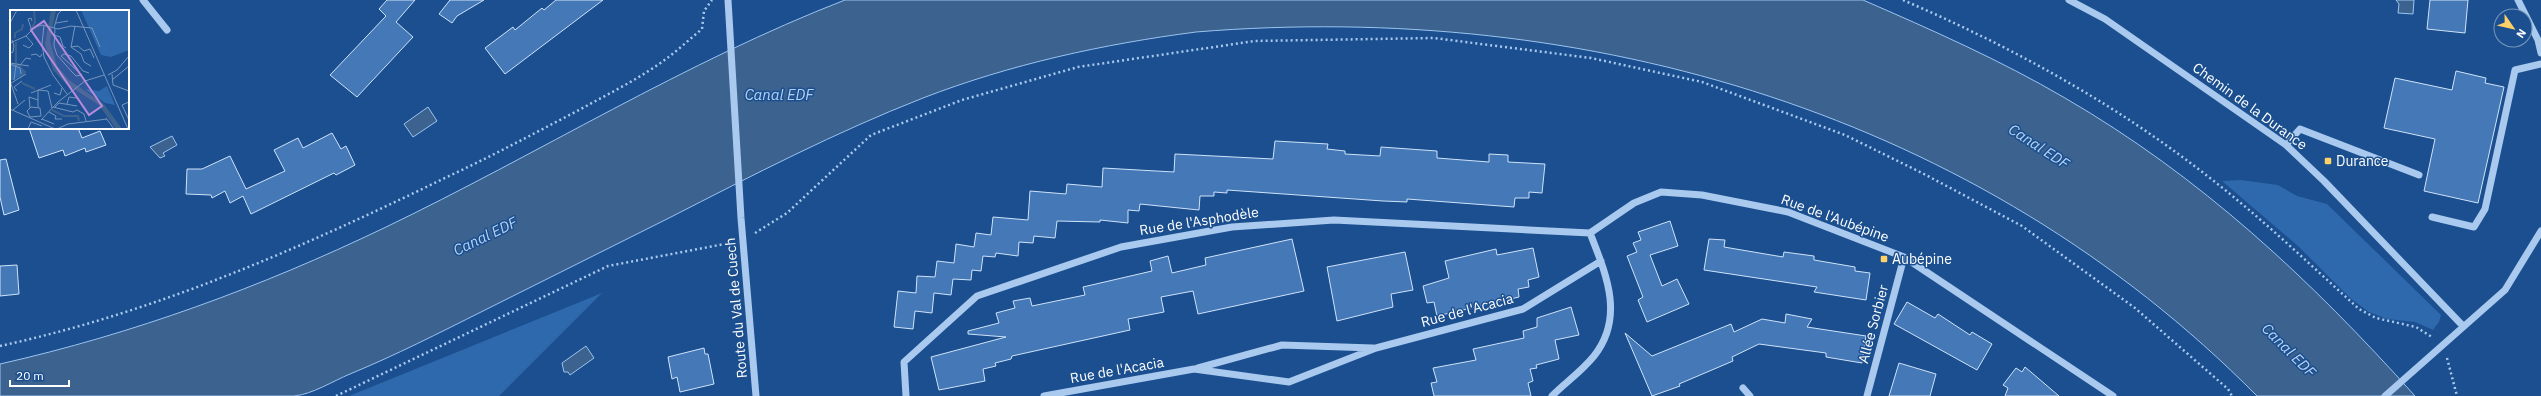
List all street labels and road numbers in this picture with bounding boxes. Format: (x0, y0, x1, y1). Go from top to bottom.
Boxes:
street label: Chemin de la Durance (2189, 58, 2311, 154)
street label: Rue de l'Aubépine (1779, 190, 1892, 246)
street label: Rue de l'Asphodèle (1138, 203, 1260, 239)
street label: Route du Val de Cuech (721, 237, 751, 379)
street label: Allée Sorbier (1854, 283, 1892, 365)
street label: Rue de l'Acacia (1419, 289, 1516, 331)
street label: Rue de l'Acacia (1069, 353, 1166, 387)

